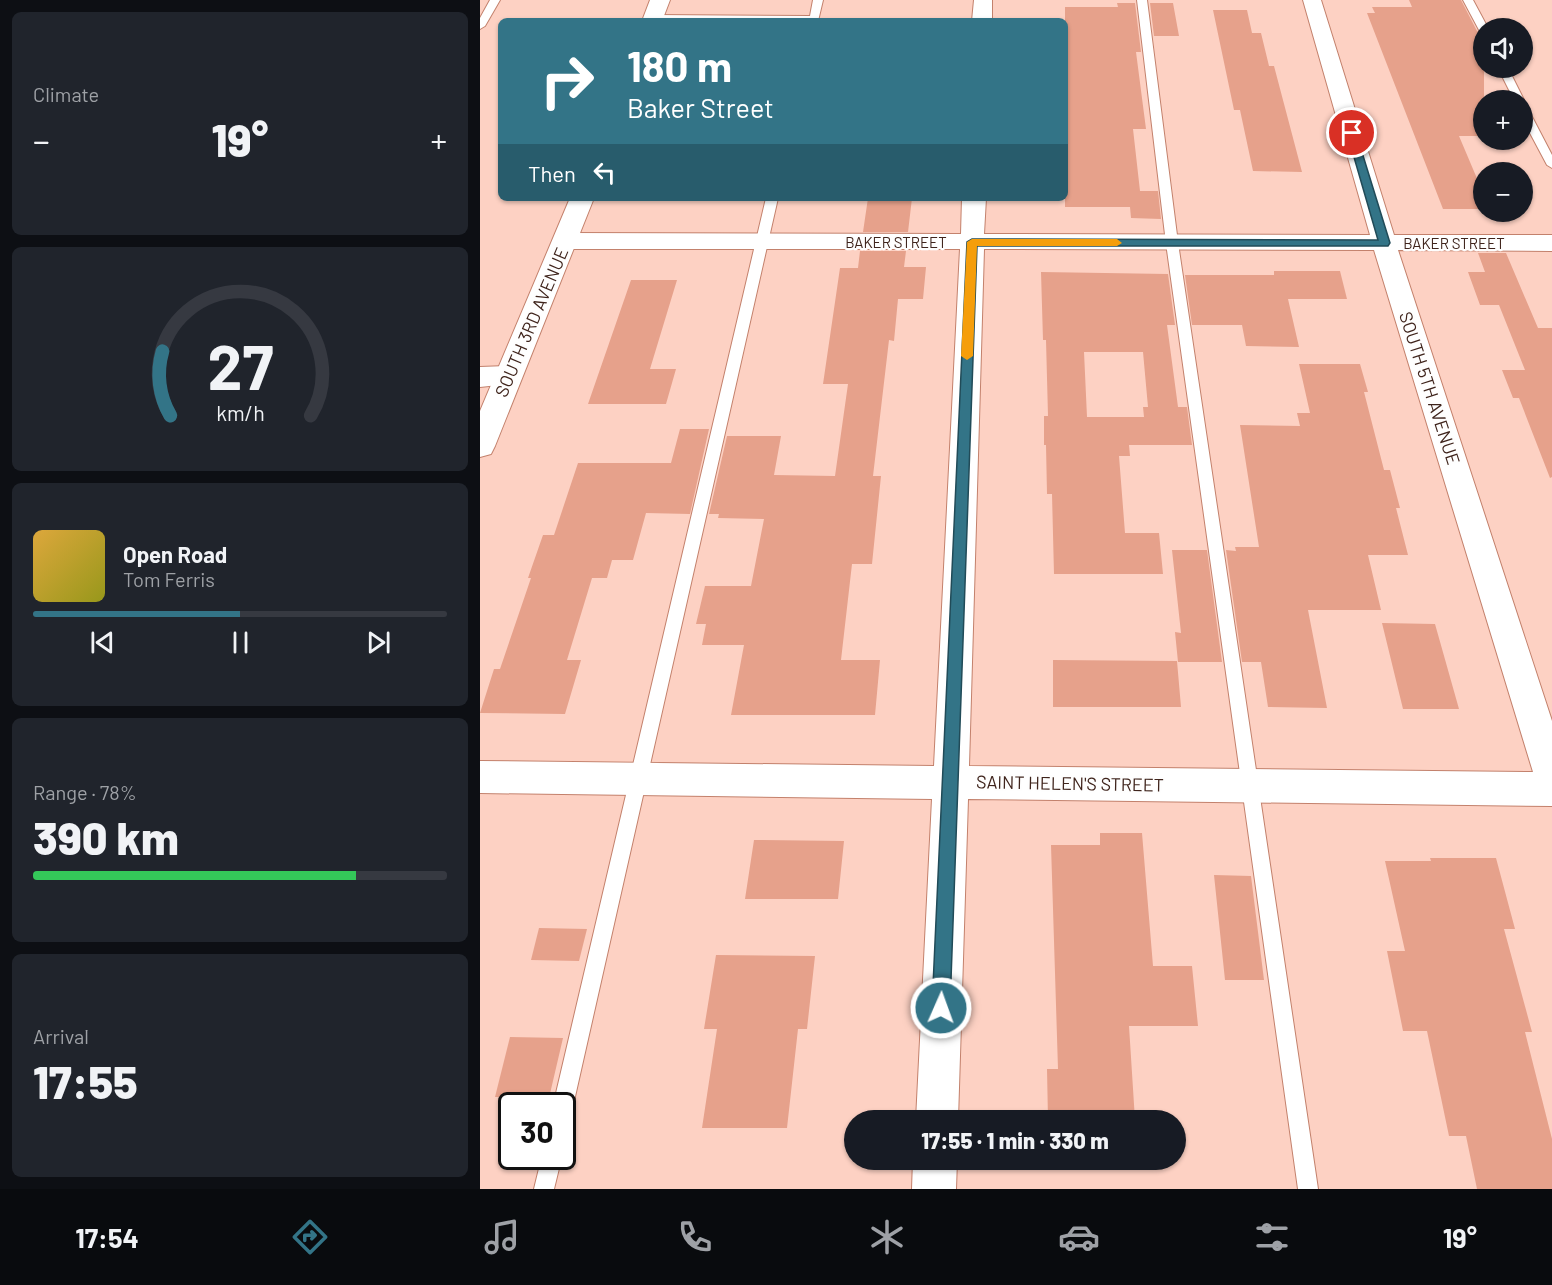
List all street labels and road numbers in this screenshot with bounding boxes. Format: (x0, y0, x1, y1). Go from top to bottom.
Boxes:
street label: BAKER STREET (845, 233, 947, 251)
street label: BAKER STREET (1403, 234, 1505, 252)
street label: SOUTH 3RD AVENUE (490, 244, 572, 400)
street label: SOUTH 5TH AVENUE (1395, 309, 1465, 467)
street label: SAINT HELEN'S STREET (976, 770, 1164, 796)

